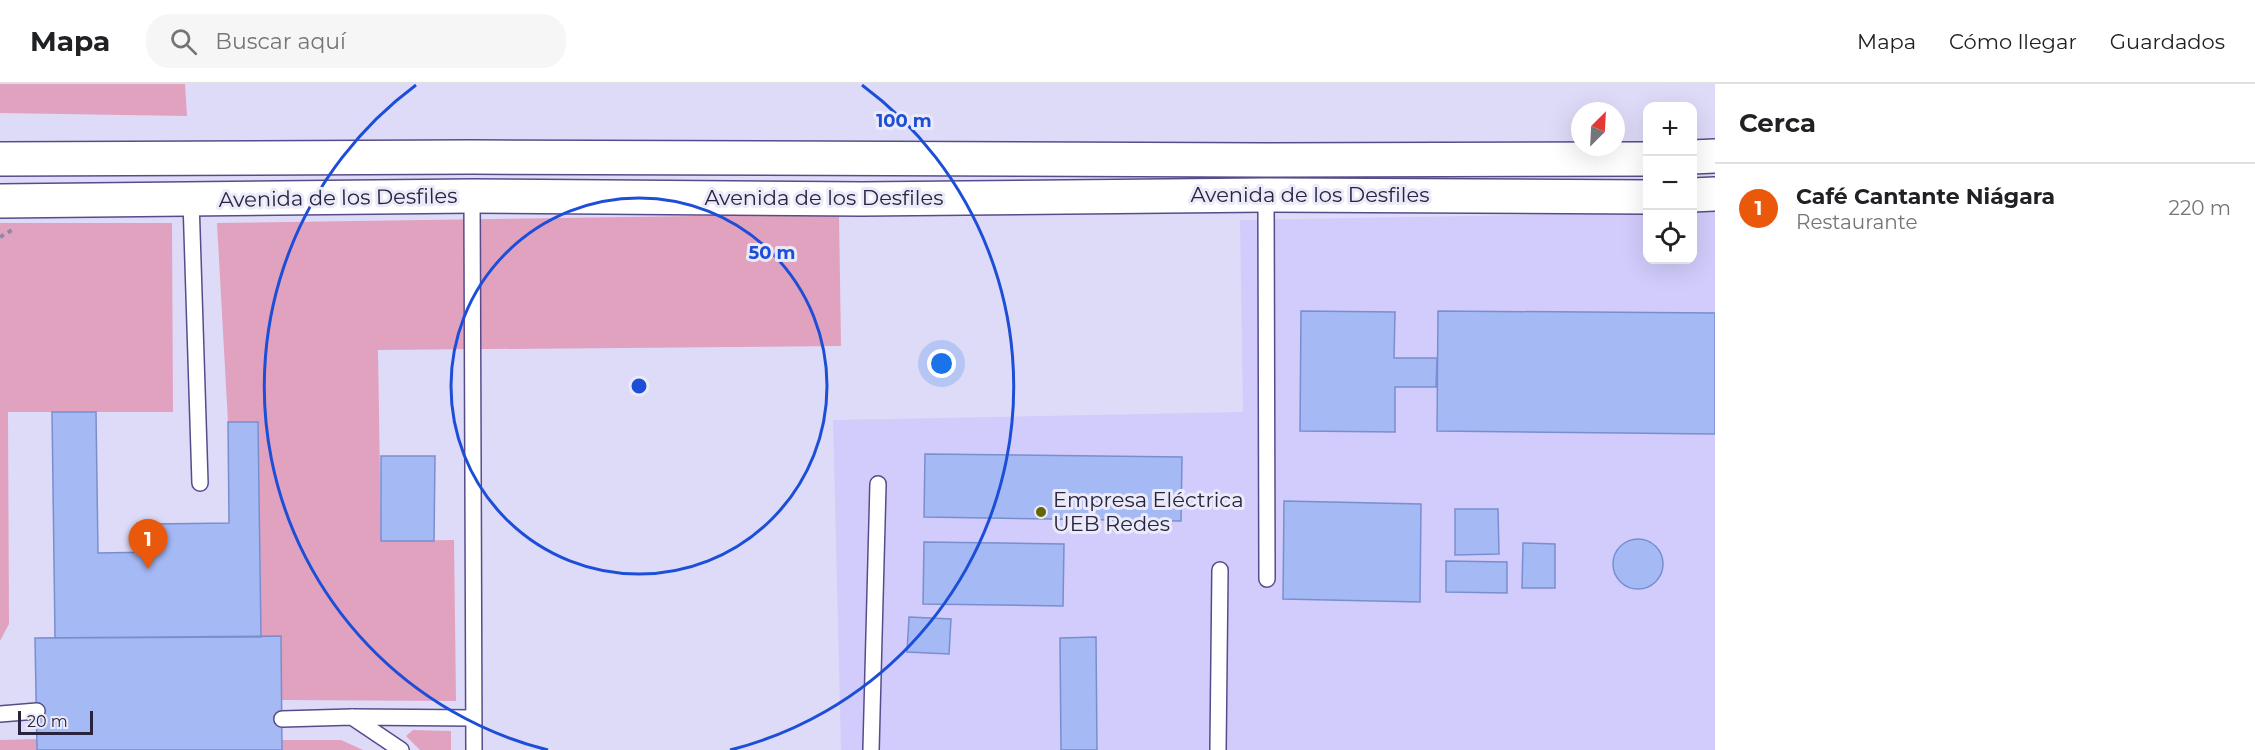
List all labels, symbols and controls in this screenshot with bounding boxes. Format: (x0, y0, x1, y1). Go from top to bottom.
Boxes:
search box (146, 14, 566, 68)
text: Mapa (30, 24, 110, 58)
icon: search (167, 25, 200, 58)
text: Buscar aquí (215, 28, 346, 55)
text: Mapa (1857, 29, 1916, 54)
text: Cómo llegar (1949, 29, 2077, 54)
text: Guardados (2110, 29, 2225, 54)
north arrow (1571, 102, 1625, 156)
map controls (1643, 102, 1697, 264)
button: + (1643, 102, 1697, 156)
text: Cerca (1739, 107, 1816, 139)
text: 100 m (876, 110, 932, 132)
button: − (1643, 156, 1697, 210)
street label: Avenida de los Desfiles (1191, 182, 1429, 207)
street label: Avenida de los Desfiles (218, 183, 458, 212)
text: Café Cantante Niágara (1796, 183, 2055, 210)
street label: Avenida de los Desfiles (705, 185, 943, 210)
text: 1 (1755, 196, 1762, 220)
text: 220 m (2169, 196, 2231, 220)
button: locate (1643, 210, 1697, 264)
text: Restaurante (1796, 210, 1918, 234)
text: 50 m (749, 242, 795, 264)
your location (927, 349, 956, 378)
centre of rings (629, 376, 649, 396)
place label: Empresa Eléctrica UEB Redes (1053, 487, 1244, 536)
marker: Empresa Eléctrica UEB Redes (1034, 505, 1048, 519)
pin: 1 (128, 520, 168, 569)
scale bar (18, 708, 93, 736)
text: 20 m (27, 712, 68, 731)

